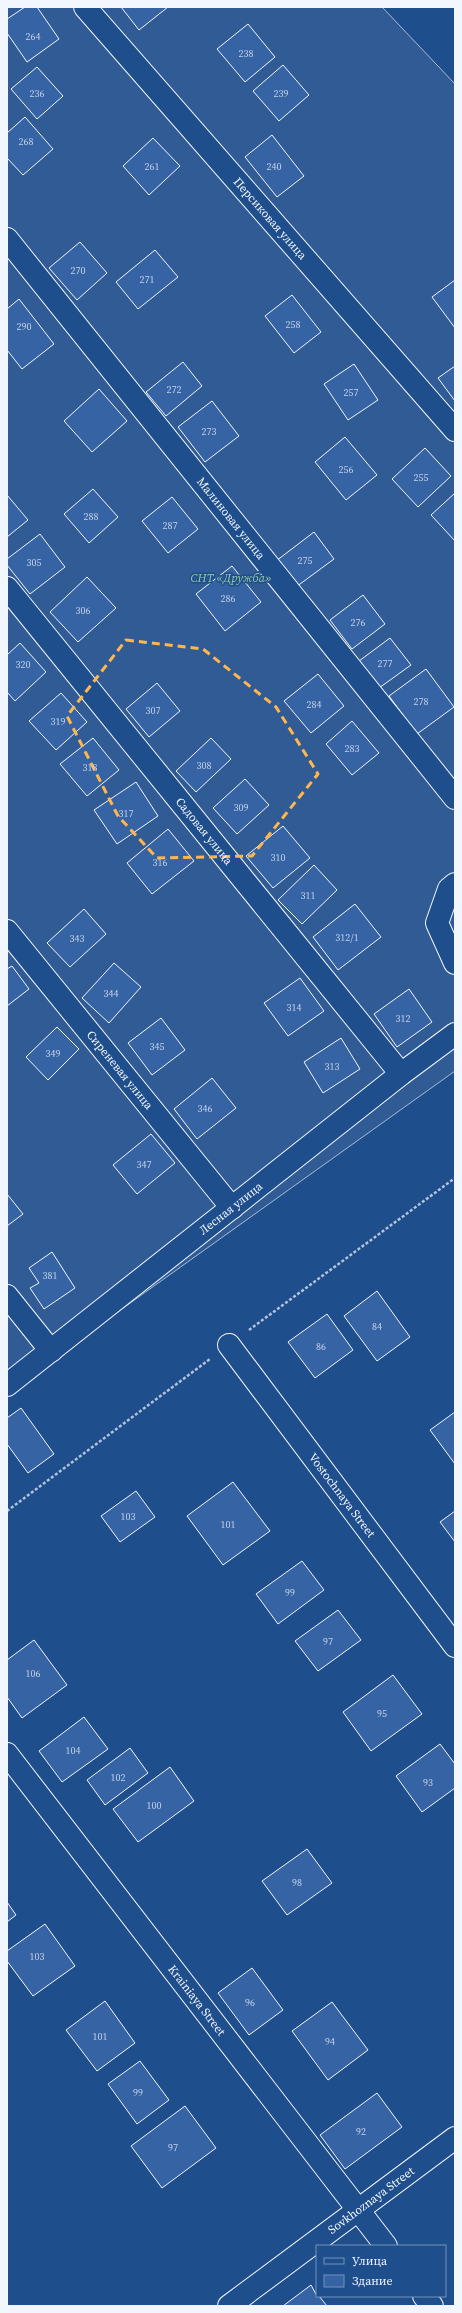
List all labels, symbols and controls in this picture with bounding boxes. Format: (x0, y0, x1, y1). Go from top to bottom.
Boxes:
house number: 264 (26, 30, 41, 43)
house number: 238 (239, 47, 254, 60)
house number: 236 (30, 87, 45, 100)
house number: 239 (274, 87, 289, 100)
house number: 268 (19, 135, 34, 148)
house number: 261 (145, 160, 160, 173)
house number: 240 (267, 160, 282, 173)
street label: Персиковая улица (230, 174, 311, 264)
house number: 270 (71, 264, 86, 277)
house number: 271 (140, 273, 155, 286)
house number: 258 (286, 318, 301, 331)
house number: 290 (17, 320, 32, 333)
house number: 272 (167, 383, 182, 396)
house number: 257 (344, 386, 359, 399)
house number: 273 (202, 425, 217, 438)
house number: 256 (339, 463, 354, 476)
house number: 255 (414, 471, 429, 484)
street label: Малиновая улица (193, 474, 269, 563)
house number: 288 (84, 510, 99, 523)
house number: 287 (163, 519, 178, 532)
house number: 275 (298, 554, 313, 567)
house number: 305 (27, 556, 42, 569)
park label: СНТ «Дружба» (190, 570, 272, 586)
house number: 286 (221, 592, 236, 605)
house number: 306 (76, 604, 91, 617)
house number: 276 (351, 616, 366, 629)
house number: 277 (378, 657, 393, 670)
house number: 320 (16, 658, 31, 671)
house number: 278 (414, 695, 429, 708)
house number: 284 (307, 698, 322, 711)
house number: 307 (146, 704, 161, 717)
house number: 319 (51, 715, 66, 728)
house number: 283 (345, 742, 360, 755)
house number: 308 (197, 759, 212, 772)
house number: 318 (83, 761, 98, 774)
street label: Садовая улица (172, 794, 237, 869)
house number: 309 (234, 801, 249, 814)
house number: 317 (119, 807, 134, 820)
house number: 310 (271, 851, 286, 864)
house number: 316 (153, 856, 168, 869)
house number: 311 (301, 889, 316, 902)
house number: 312/1 (335, 931, 359, 944)
house number: 343 (70, 932, 85, 945)
house number: 344 (104, 987, 119, 1000)
house number: 314 (287, 1001, 302, 1014)
house number: 312 (396, 1012, 411, 1025)
street label: Сиреневая улица (83, 1027, 157, 1113)
house number: 345 (150, 1040, 165, 1053)
house number: 349 (46, 1047, 61, 1060)
house number: 313 (325, 1060, 340, 1073)
house number: 346 (198, 1102, 213, 1115)
house number: 347 (137, 1158, 152, 1171)
street label: Лесная улица (196, 1178, 266, 1238)
house number: 381 (43, 1269, 58, 1282)
house number: 84 (372, 1320, 382, 1333)
house number: 86 (316, 1340, 326, 1353)
street label: Vostochnaya Street (305, 1450, 379, 1541)
house number: 103 (121, 1510, 136, 1523)
house number: 101 (221, 1518, 236, 1531)
house number: 99 (285, 1586, 295, 1599)
house number: 97 (323, 1635, 333, 1648)
house number: 106 (26, 1667, 41, 1680)
house number: 95 (377, 1707, 387, 1720)
house number: 104 (66, 1744, 81, 1757)
house number: 102 (111, 1771, 126, 1784)
house number: 93 (423, 1776, 433, 1789)
house number: 100 (147, 1799, 162, 1812)
house number: 98 (292, 1876, 302, 1889)
house number: 103 (30, 1950, 45, 1963)
street label: Krainiaya Street (164, 1962, 229, 2039)
house number: 96 (245, 1996, 255, 2009)
house number: 101 (93, 2030, 108, 2043)
house number: 94 (325, 2035, 335, 2048)
house number: 99 (133, 2086, 143, 2099)
house number: 92 (356, 2125, 366, 2138)
house number: 97 (168, 2141, 178, 2154)
street label: Sovkhoznaya Street (325, 2163, 417, 2238)
legend (316, 2245, 446, 2297)
text: Улица (352, 2253, 388, 2269)
text: Здание (352, 2273, 393, 2289)

